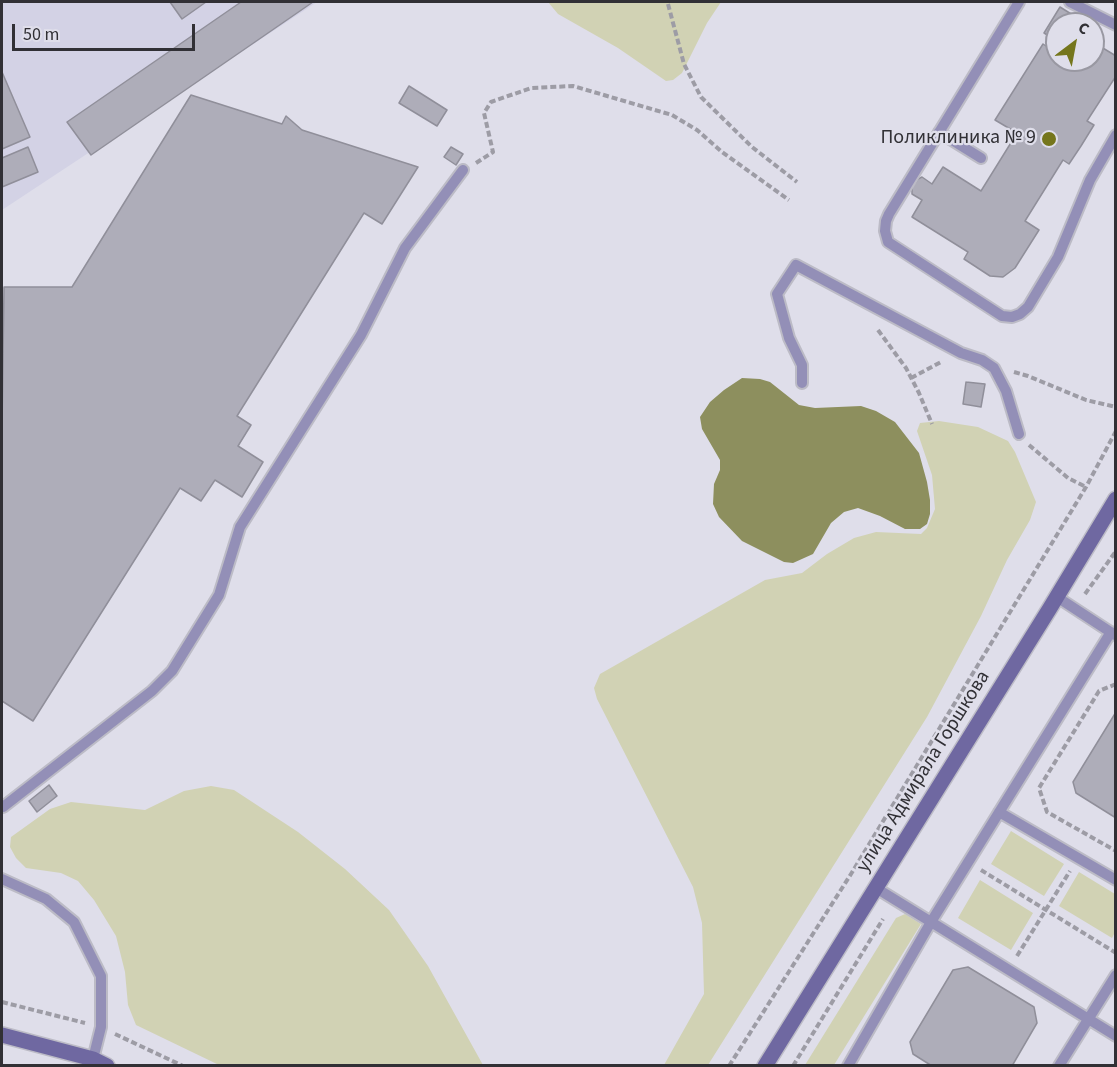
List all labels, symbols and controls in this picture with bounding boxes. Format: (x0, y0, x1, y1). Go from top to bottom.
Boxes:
scale bar (15, 12, 198, 50)
north arrow (1045, 12, 1105, 72)
text: С (1074, 17, 1093, 40)
text: 50 m (23, 22, 59, 47)
place label: Поликлиника № 9 (880, 127, 1036, 151)
marker: Поликлиника № 9 (1040, 130, 1058, 148)
street label: улица Адмирала Горшкова (852, 667, 996, 877)

